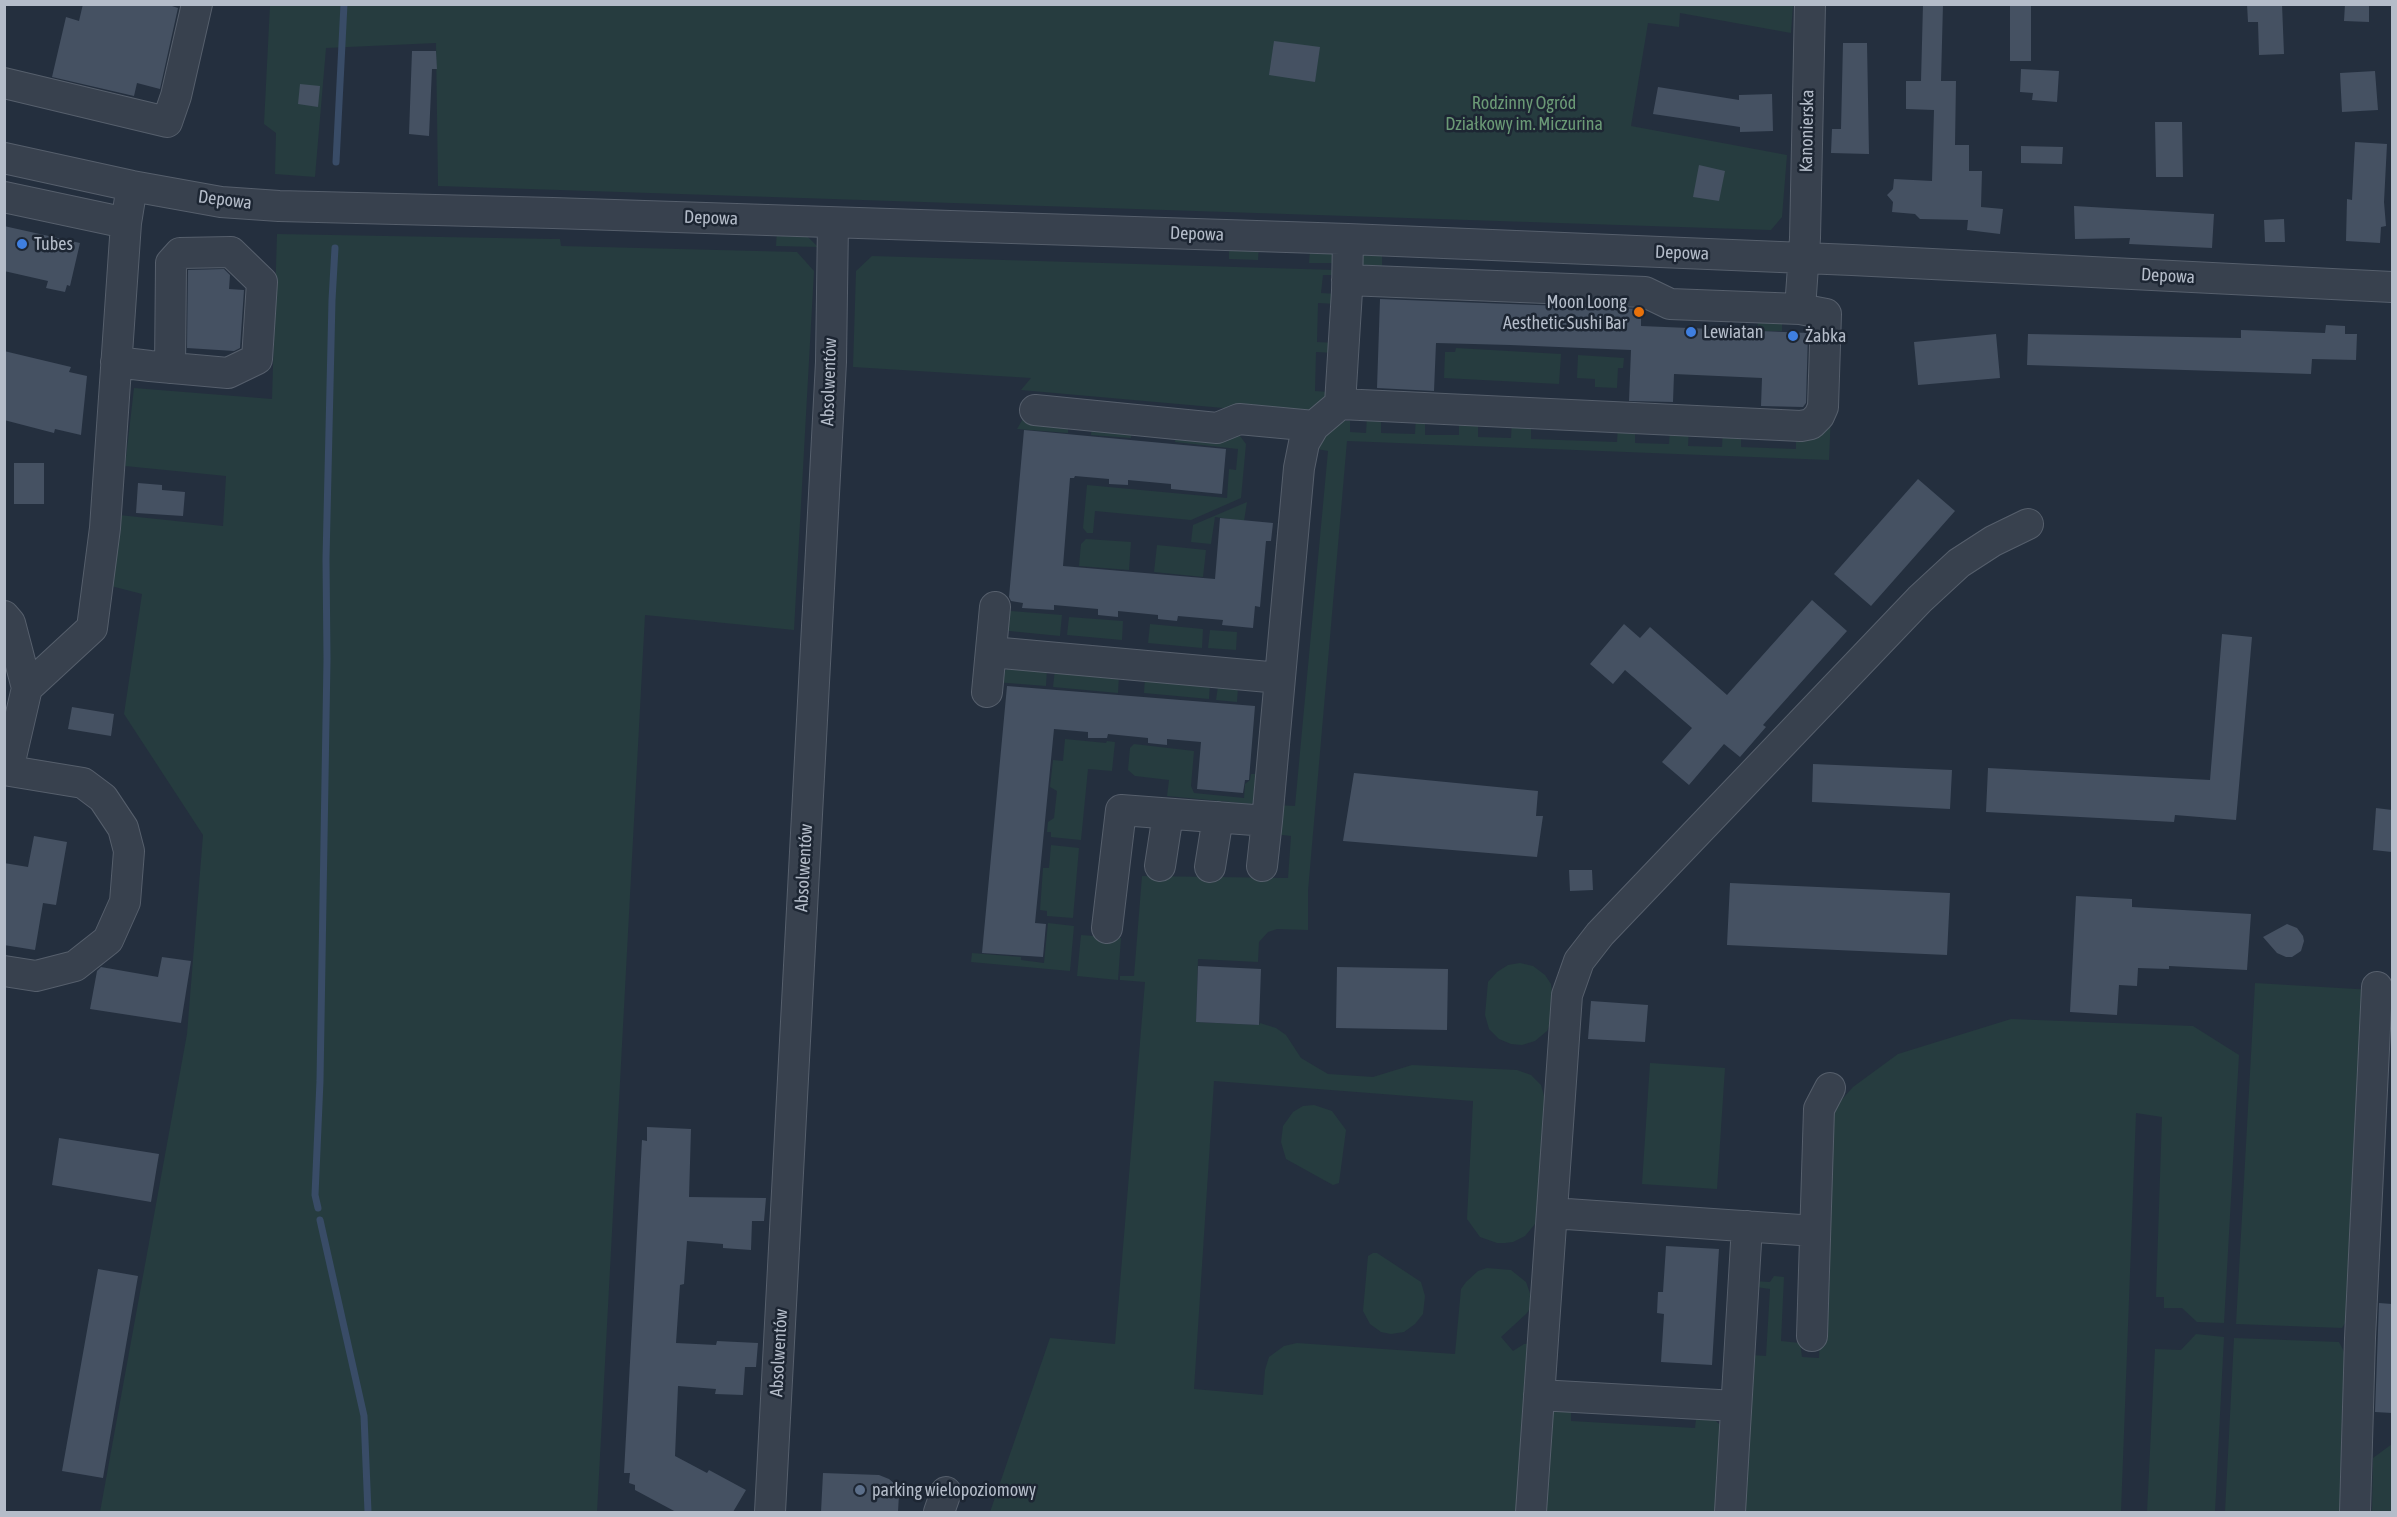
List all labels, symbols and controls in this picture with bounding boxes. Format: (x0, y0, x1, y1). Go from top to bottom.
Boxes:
street label: Kanonierska (1795, 89, 1819, 173)
park label: Rodzinny Ogród Działkowy im. Miczurina (1445, 92, 1603, 134)
street label: Depowa (197, 186, 253, 214)
street label: Depowa (684, 206, 738, 230)
street label: Depowa (1170, 222, 1224, 246)
place label: Tubes (34, 233, 73, 255)
marker: Tubes (15, 237, 29, 251)
street label: Depowa (1655, 241, 1709, 265)
street label: Depowa (2140, 264, 2196, 288)
place label: Moon Loong Aesthetic Sushi Bar (1503, 291, 1627, 334)
marker: Moon Loong Aesthetic Sushi Bar (1632, 305, 1646, 319)
place label: Lewiatan (1703, 321, 1763, 343)
marker: Lewiatan (1684, 325, 1698, 339)
place label: Żabka (1805, 325, 1846, 347)
marker: Żabka (1786, 329, 1800, 343)
street label: Absolwentów (817, 338, 841, 426)
street label: Absolwentów (791, 823, 817, 913)
street label: Absolwentów (766, 1308, 792, 1398)
place label: parking wielopoziomowy (872, 1479, 1036, 1501)
marker: parking wielopoziomowy (853, 1483, 867, 1497)

